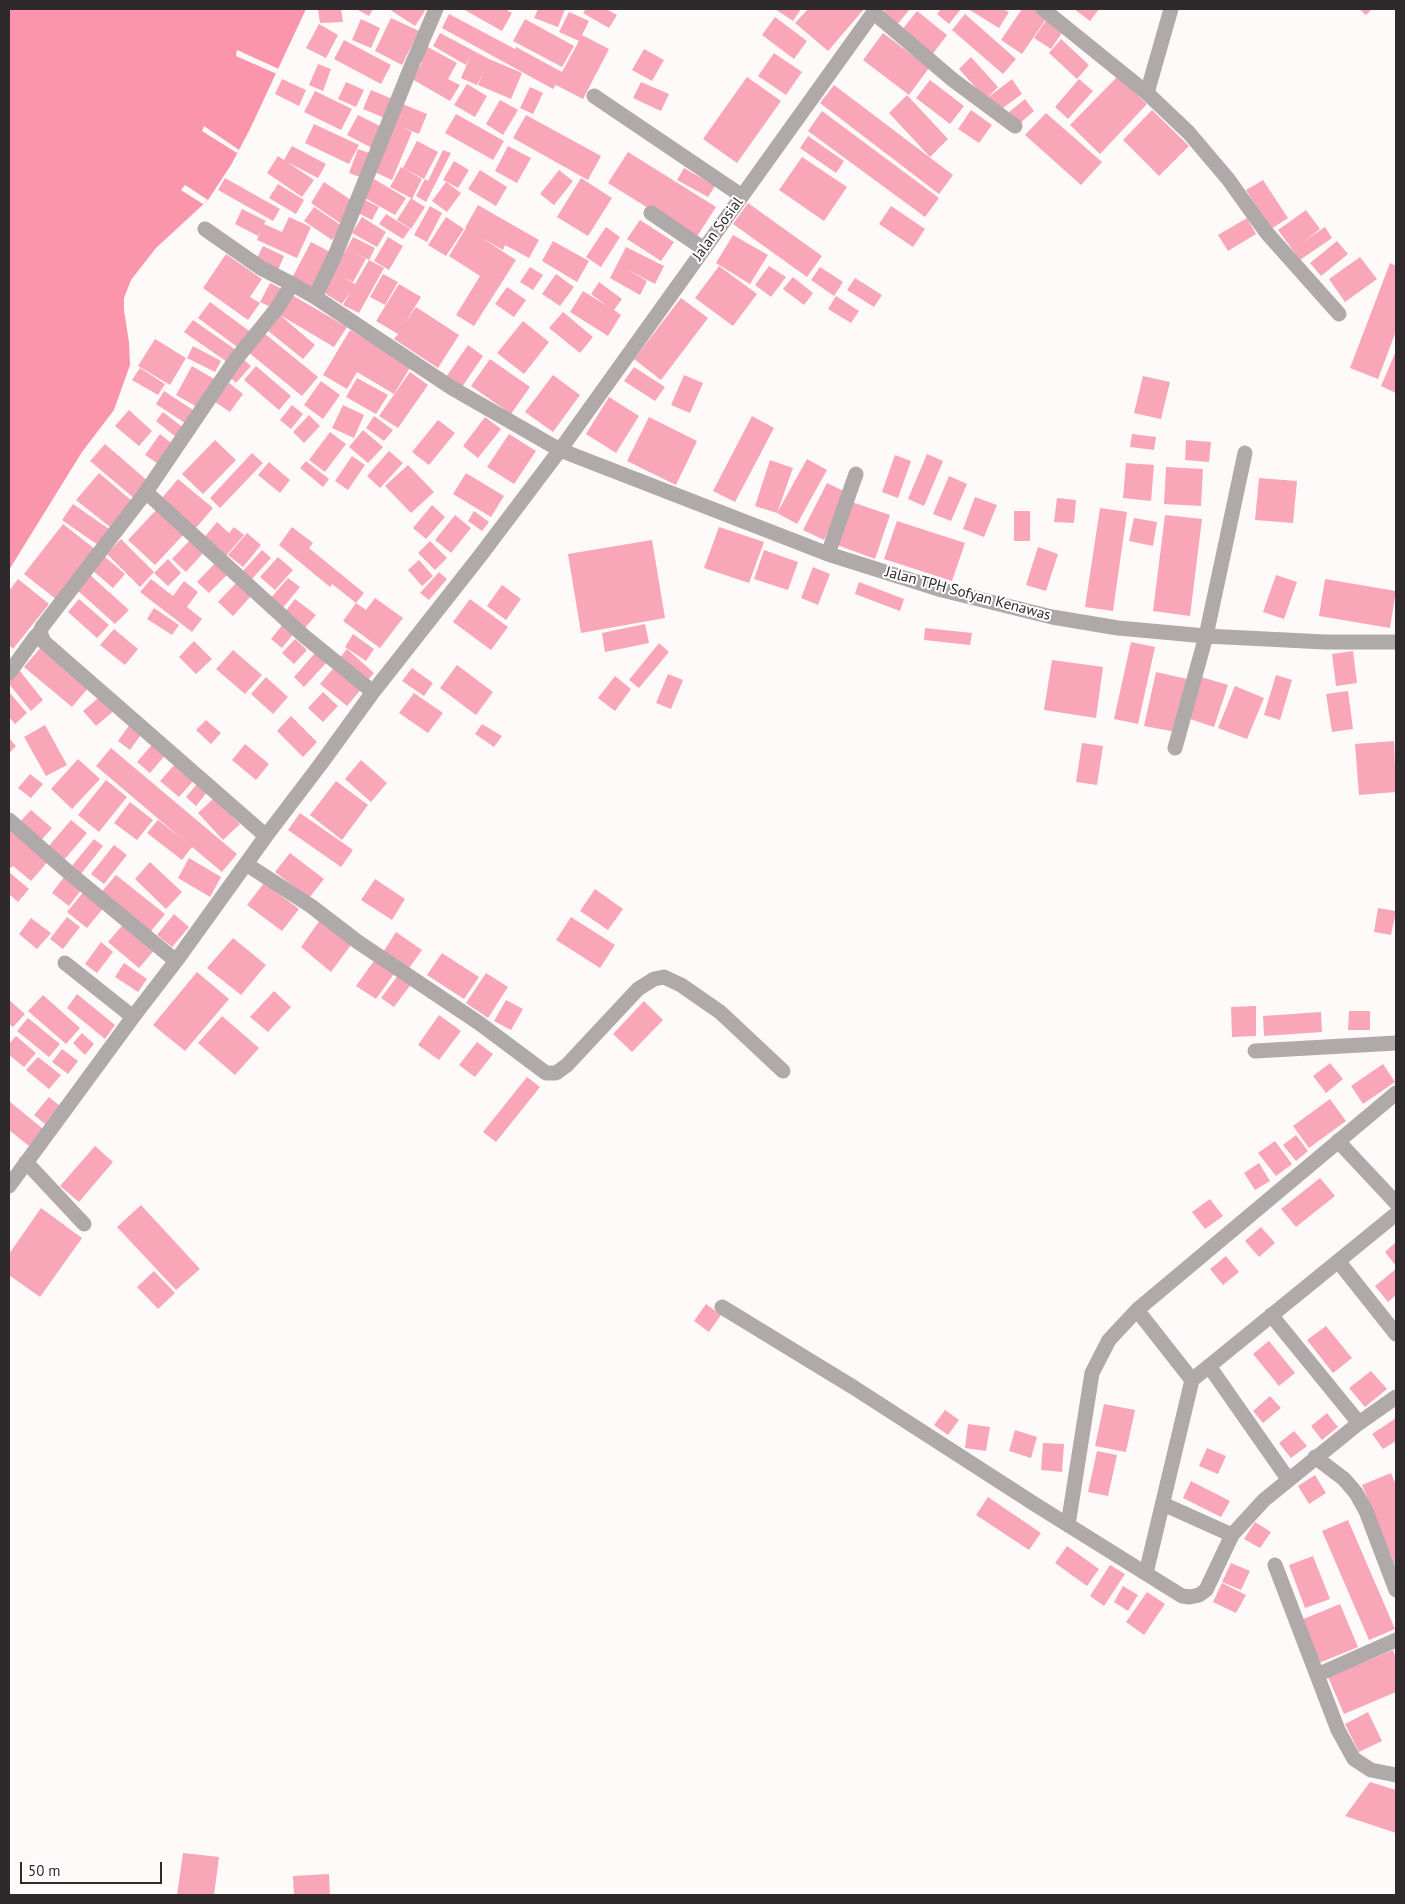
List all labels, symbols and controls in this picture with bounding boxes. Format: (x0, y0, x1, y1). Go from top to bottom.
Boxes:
street label: Jalan Sosial (689, 194, 747, 264)
street label: Jalan TPH Sofyan Kenawas (883, 563, 1053, 625)
scale bar (22, 1852, 165, 1884)
text: 50 m (28, 1861, 61, 1880)

